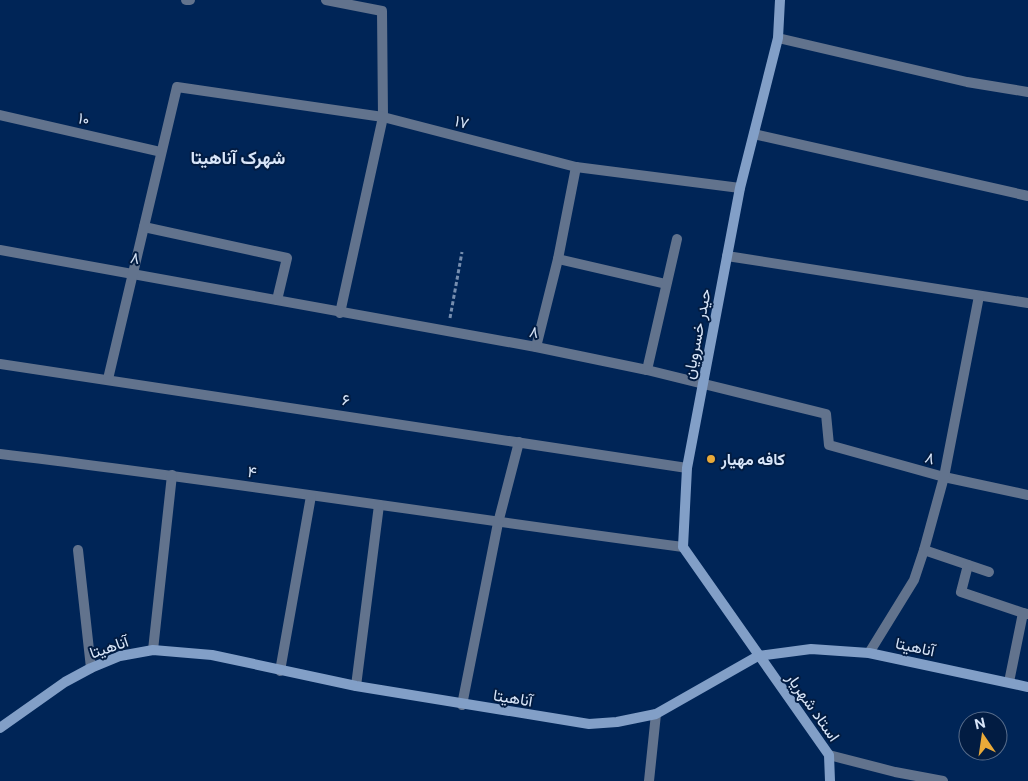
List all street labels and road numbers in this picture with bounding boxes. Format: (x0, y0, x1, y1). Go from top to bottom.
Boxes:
street label: ۱۰ (76, 108, 92, 130)
street label: ۱۷ (453, 111, 471, 133)
street label: ۸ (129, 248, 141, 268)
street label: حیدر خسرویان (679, 287, 716, 381)
street label: ۸ (528, 322, 540, 342)
street label: ۶ (341, 390, 352, 410)
street label: ۸ (923, 448, 937, 468)
street label: ۴ (246, 462, 258, 482)
street label: آناهیتا (87, 631, 132, 662)
street label: آناهیتا (894, 634, 938, 661)
street label: استاد شهریار (781, 668, 844, 746)
street label: آناهیتا (492, 686, 535, 711)

